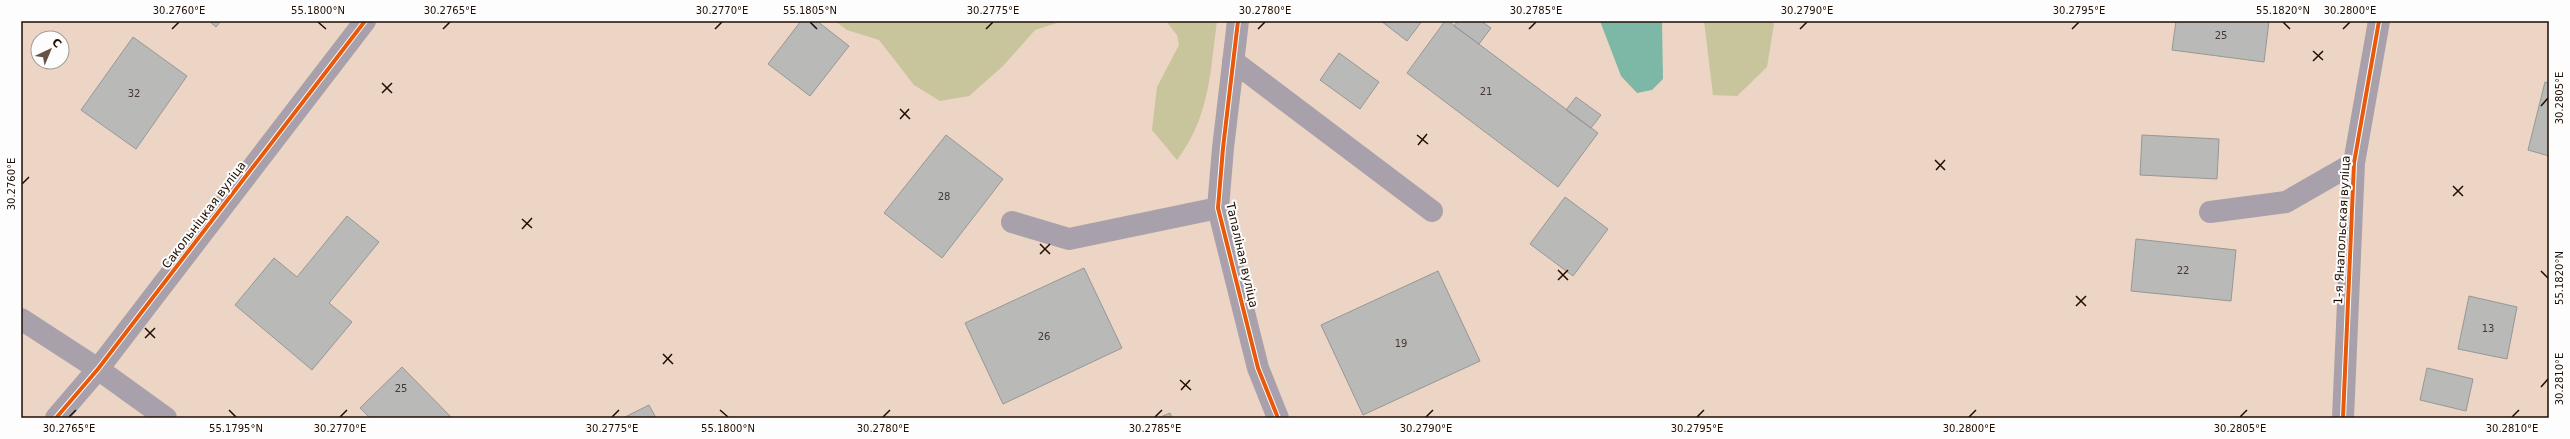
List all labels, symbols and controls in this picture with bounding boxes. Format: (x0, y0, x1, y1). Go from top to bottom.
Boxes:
text: 30.2760°E (153, 5, 205, 16)
text: 55.1800°N (291, 5, 345, 16)
text: 30.2765°E (424, 5, 476, 16)
text: 30.2770°E (696, 5, 748, 16)
text: 55.1805°N (783, 5, 837, 16)
text: 30.2775°E (967, 5, 1019, 16)
text: 30.2780°E (1239, 5, 1291, 16)
text: 30.2785°E (1510, 5, 1562, 16)
text: 30.2790°E (1781, 5, 1833, 16)
text: 30.2795°E (2053, 5, 2105, 16)
text: 55.1820°N (2256, 5, 2310, 16)
text: 30.2800°E (2324, 5, 2376, 16)
north arrow (30, 30, 70, 70)
house number: 25 (2215, 30, 2227, 41)
text: С (49, 36, 64, 51)
text: 30.2805°E (2554, 72, 2565, 124)
house number: 21 (1480, 86, 1492, 97)
house number: 32 (128, 88, 140, 99)
street label: 1-я Янапольская вуліца (2331, 155, 2353, 305)
text: 30.2760°E (6, 158, 17, 210)
street label: Сакольніцкая вуліца (159, 159, 249, 271)
house number: 28 (938, 191, 950, 202)
street label: Тапаліная вуліца (1223, 200, 1261, 309)
text: 55.1820°N (2554, 251, 2565, 305)
house number: 22 (2177, 265, 2189, 276)
house number: 13 (2482, 323, 2494, 334)
house number: 26 (1038, 331, 1050, 342)
house number: 19 (1395, 338, 1407, 349)
text: 30.2810°E (2554, 353, 2565, 405)
house number: 25 (395, 383, 407, 394)
text: 30.2765°E (43, 423, 95, 434)
text: 55.1795°N (209, 423, 263, 434)
text: 30.2770°E (314, 423, 366, 434)
text: 30.2775°E (586, 423, 638, 434)
text: 55.1800°N (701, 423, 755, 434)
text: 30.2780°E (857, 423, 909, 434)
text: 30.2785°E (1129, 423, 1181, 434)
text: 30.2790°E (1400, 423, 1452, 434)
text: 30.2795°E (1671, 423, 1723, 434)
text: 30.2800°E (1943, 423, 1995, 434)
text: 30.2805°E (2214, 423, 2266, 434)
text: 30.2810°E (2486, 423, 2538, 434)

